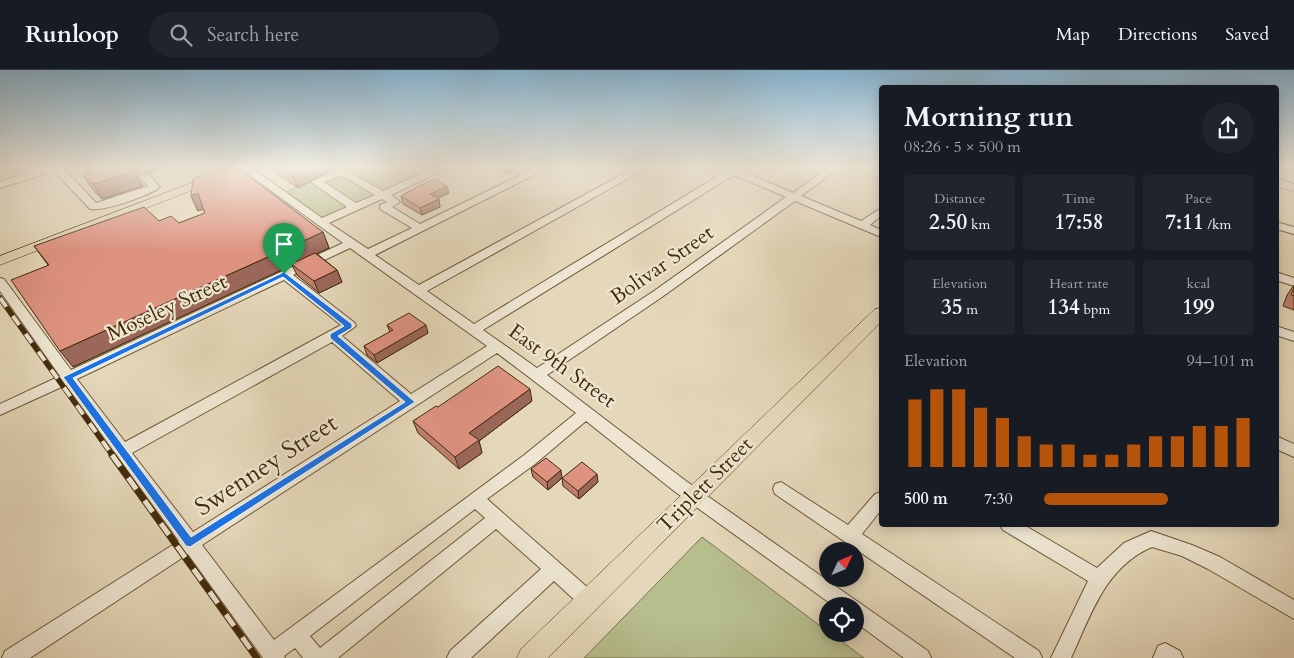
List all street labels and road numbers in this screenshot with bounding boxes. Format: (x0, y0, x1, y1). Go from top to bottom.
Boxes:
street label: Bolivar Street (604, 218, 720, 311)
street label: Moseley Street (102, 267, 232, 349)
street label: East 9th Street (502, 317, 622, 415)
street label: Swenney Street (188, 406, 344, 524)
street label: Triplett Street (651, 430, 760, 539)

